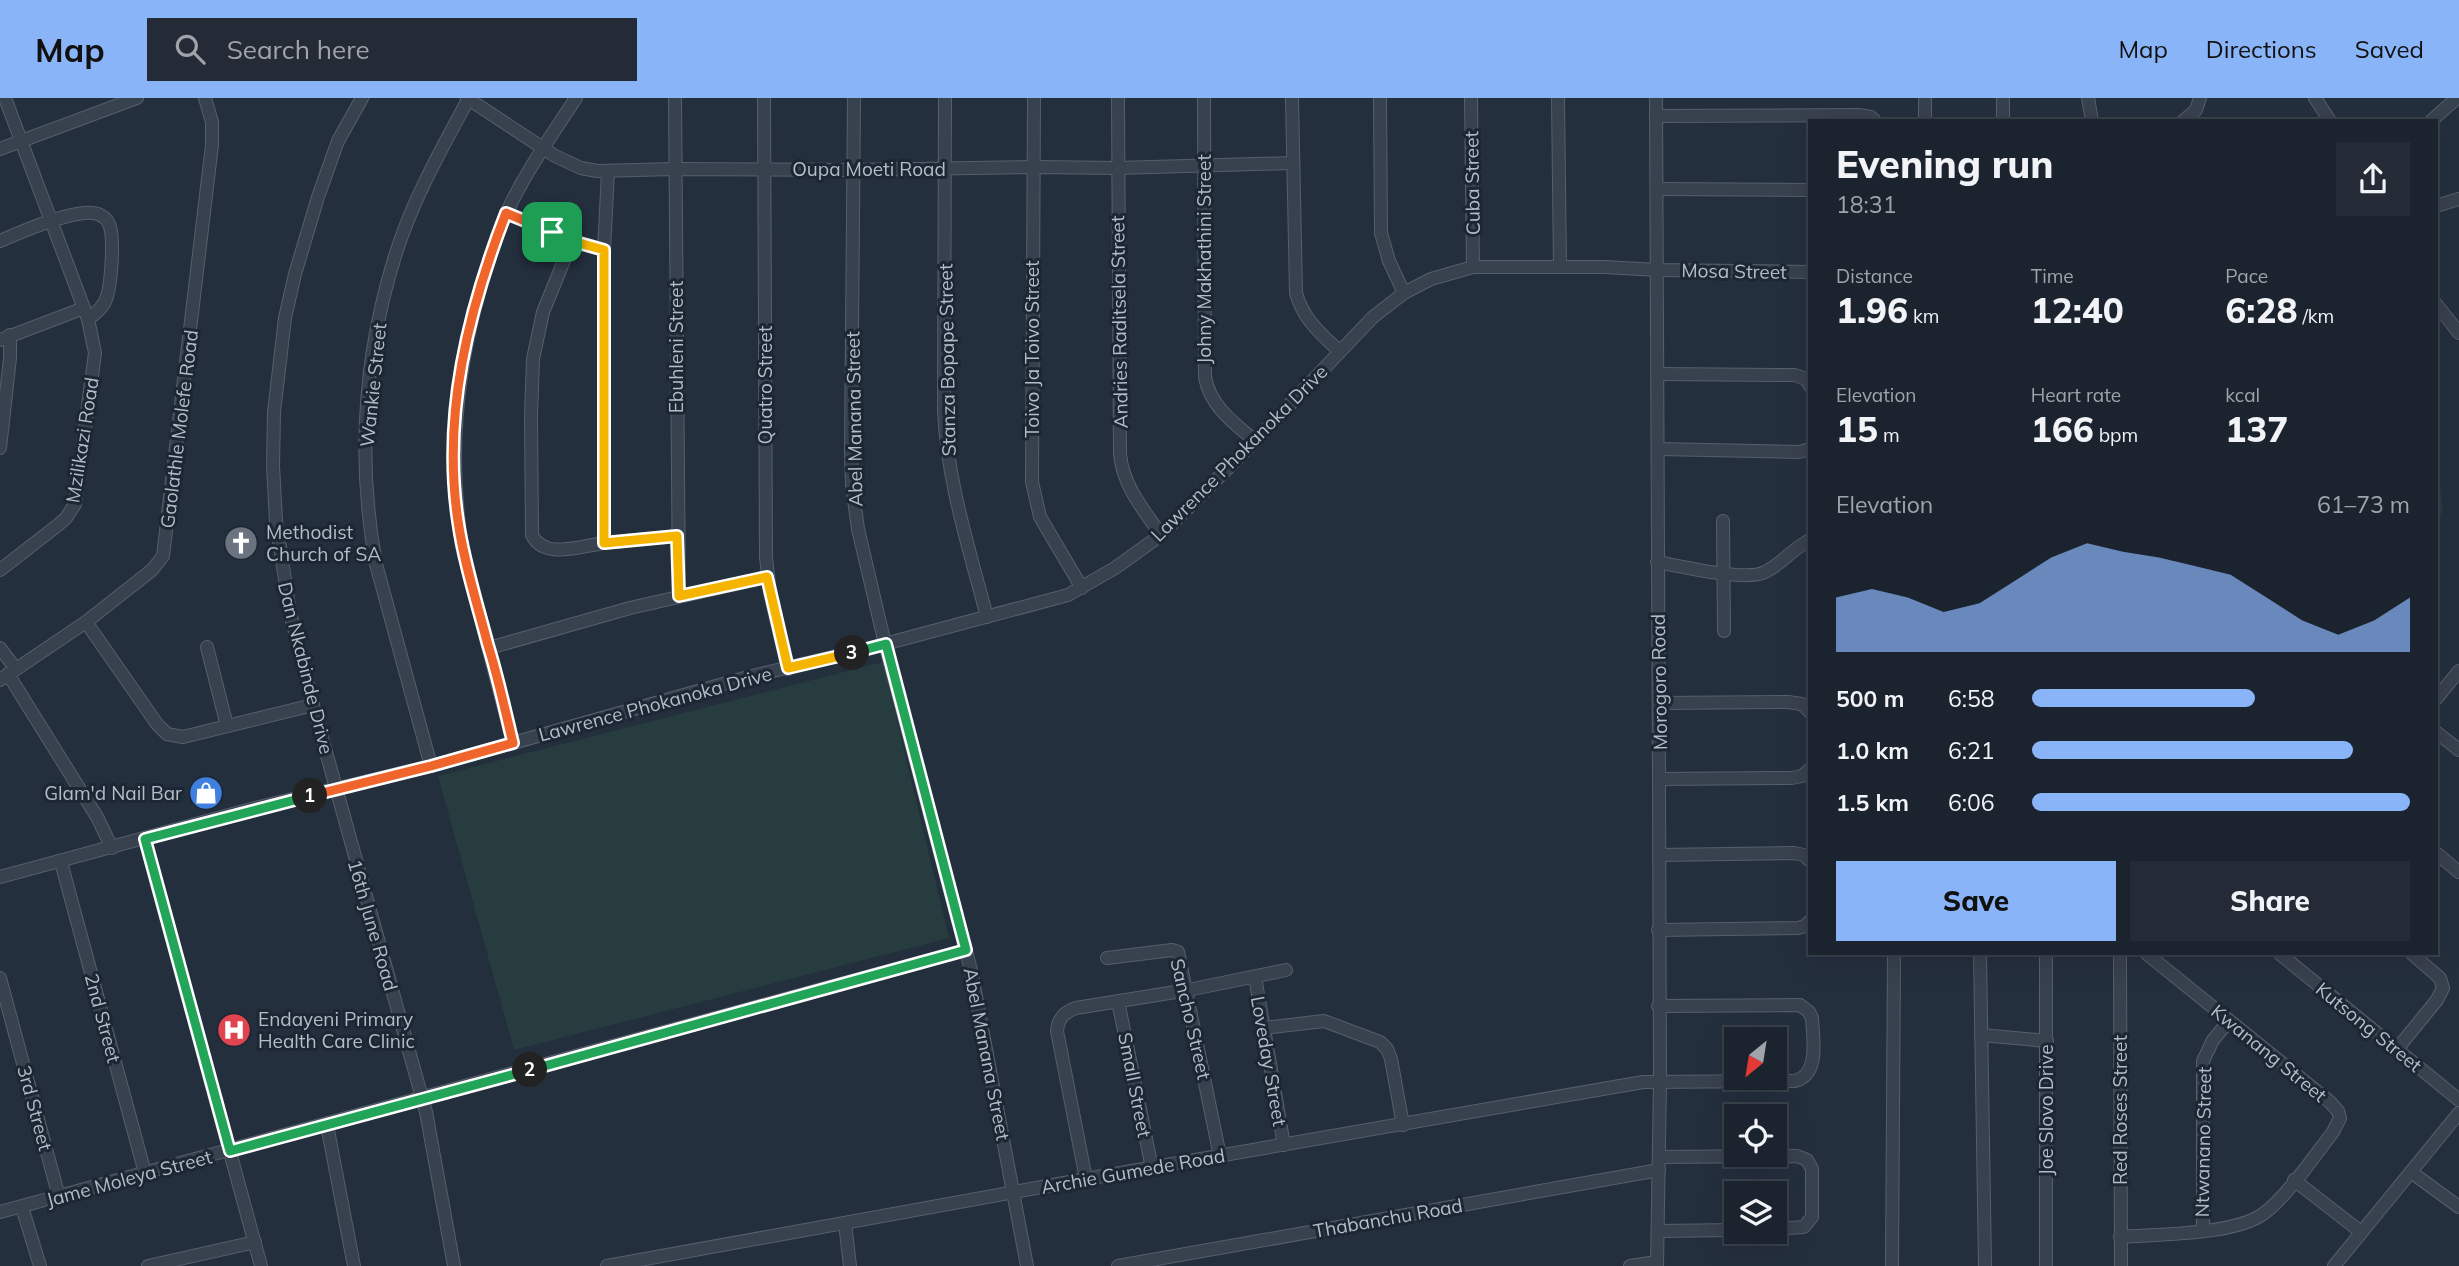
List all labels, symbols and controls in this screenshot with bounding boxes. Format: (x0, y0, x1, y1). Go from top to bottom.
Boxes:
search box (147, 18, 637, 81)
text: Map (35, 29, 105, 70)
icon: search (171, 30, 209, 68)
text: Search here (227, 33, 370, 66)
text: Map (2118, 34, 2168, 64)
text: Directions (2206, 34, 2317, 64)
text: Saved (2355, 34, 2424, 64)
street label: Cuba Street (1459, 130, 1485, 235)
text: Evening run (1836, 140, 2054, 188)
button: share (2336, 142, 2410, 216)
street label: Johny Makhathini Street (1192, 154, 1216, 364)
street label: Oupa Moeti Road (792, 157, 946, 181)
text: 18:31 (1836, 190, 1896, 219)
pin (522, 202, 582, 262)
icon: arrive (533, 213, 571, 251)
street label: Andries Raditsela Street (1105, 215, 1133, 429)
street label: Mosa Street (1681, 258, 1787, 284)
street label: Toivo Ja Toivo Street (1020, 260, 1044, 438)
street label: Stanza Bopape Street (933, 263, 961, 457)
text: Distance (1836, 264, 1913, 288)
text: Time (2031, 264, 2074, 288)
text: Pace (2225, 264, 2268, 288)
street label: Ebuhleni Street (664, 280, 688, 413)
text: 1.96 (1836, 288, 1908, 332)
text: 12:40 (2031, 288, 2124, 332)
text: 6:28 (2225, 288, 2297, 332)
text: km (1908, 304, 1940, 328)
text: /km (2297, 304, 2334, 328)
street label: Wankie Street (355, 321, 391, 448)
street label: Quatro Street (753, 325, 777, 444)
street label: Gaolathle Molefe Road (155, 328, 203, 530)
street label: Abel Manana Street (840, 331, 868, 507)
street label: Lawrence Phokanoka Drive (1146, 360, 1332, 546)
street label: Mzilikazi Road (60, 376, 104, 504)
text: Elevation (1836, 383, 1916, 407)
text: Heart rate (2031, 383, 2121, 407)
text: kcal (2225, 383, 2260, 407)
text: 15 (1836, 407, 1878, 451)
text: 166 (2031, 407, 2094, 451)
text: 137 (2225, 407, 2288, 451)
text: m (1878, 423, 1900, 447)
text: bpm (2094, 423, 2138, 447)
text: Elevation (1836, 490, 1933, 519)
text: 61–73 m (2317, 490, 2410, 519)
place label: Methodist Church of SA (266, 520, 381, 566)
church icon: Methodist Church of SA (222, 524, 260, 562)
street label: Dan Nkabinde Drive (273, 579, 339, 757)
street label: Morogoro Road (1646, 614, 1672, 750)
pin: 3 (834, 636, 870, 670)
text: 3 (846, 640, 857, 664)
street label: Lawrence Phokanoka Drive (536, 661, 774, 747)
text: 500 m (1836, 684, 1904, 713)
text: 6:58 (1948, 684, 1995, 713)
text: 1.0 km (1836, 736, 1909, 765)
text: 6:21 (1948, 736, 1995, 765)
shop icon: Glam'd Nail Bar (187, 774, 225, 812)
pin: 1 (292, 778, 328, 814)
place label: Glam'd Nail Bar (44, 781, 182, 805)
text: 1 (304, 783, 315, 807)
text: 1.5 km (1836, 788, 1909, 817)
text: 6:06 (1948, 788, 1995, 817)
street label: 16th June Road (343, 856, 403, 994)
button: Save (1836, 861, 2116, 941)
button: Share (2130, 861, 2410, 941)
street label: Sancho Street (1165, 956, 1217, 1082)
street label: Abel Manana Street (958, 966, 1016, 1143)
street label: 2nd Street (80, 971, 127, 1066)
street label: Kutsong Street (2311, 977, 2427, 1077)
street label: Loveday Street (1246, 994, 1292, 1128)
street label: Kwanang Street (2206, 999, 2332, 1107)
place label: Endayeni Primary Health Care Clinic (258, 1007, 415, 1053)
hospital icon: Endayeni Primary Health Care Clinic (215, 1011, 253, 1049)
north arrow (1724, 1027, 1787, 1090)
map controls (1724, 1027, 1787, 1244)
street label: Small Street (1113, 1030, 1157, 1140)
street label: Red Roses Street (2108, 1035, 2132, 1185)
street label: Joe Slovo Drive (2034, 1044, 2058, 1176)
pin: 2 (512, 1052, 548, 1088)
text: 2 (524, 1057, 535, 1081)
street label: 3rd Street (12, 1063, 58, 1153)
street label: Ntwanano Street (2190, 1066, 2216, 1218)
button: locate (1724, 1104, 1787, 1167)
street label: Archie Gumede Road (1039, 1143, 1227, 1199)
street label: Jame Moleya Street (44, 1144, 215, 1212)
button: layers (1724, 1181, 1787, 1244)
street label: Thabanchu Road (1312, 1193, 1464, 1243)

